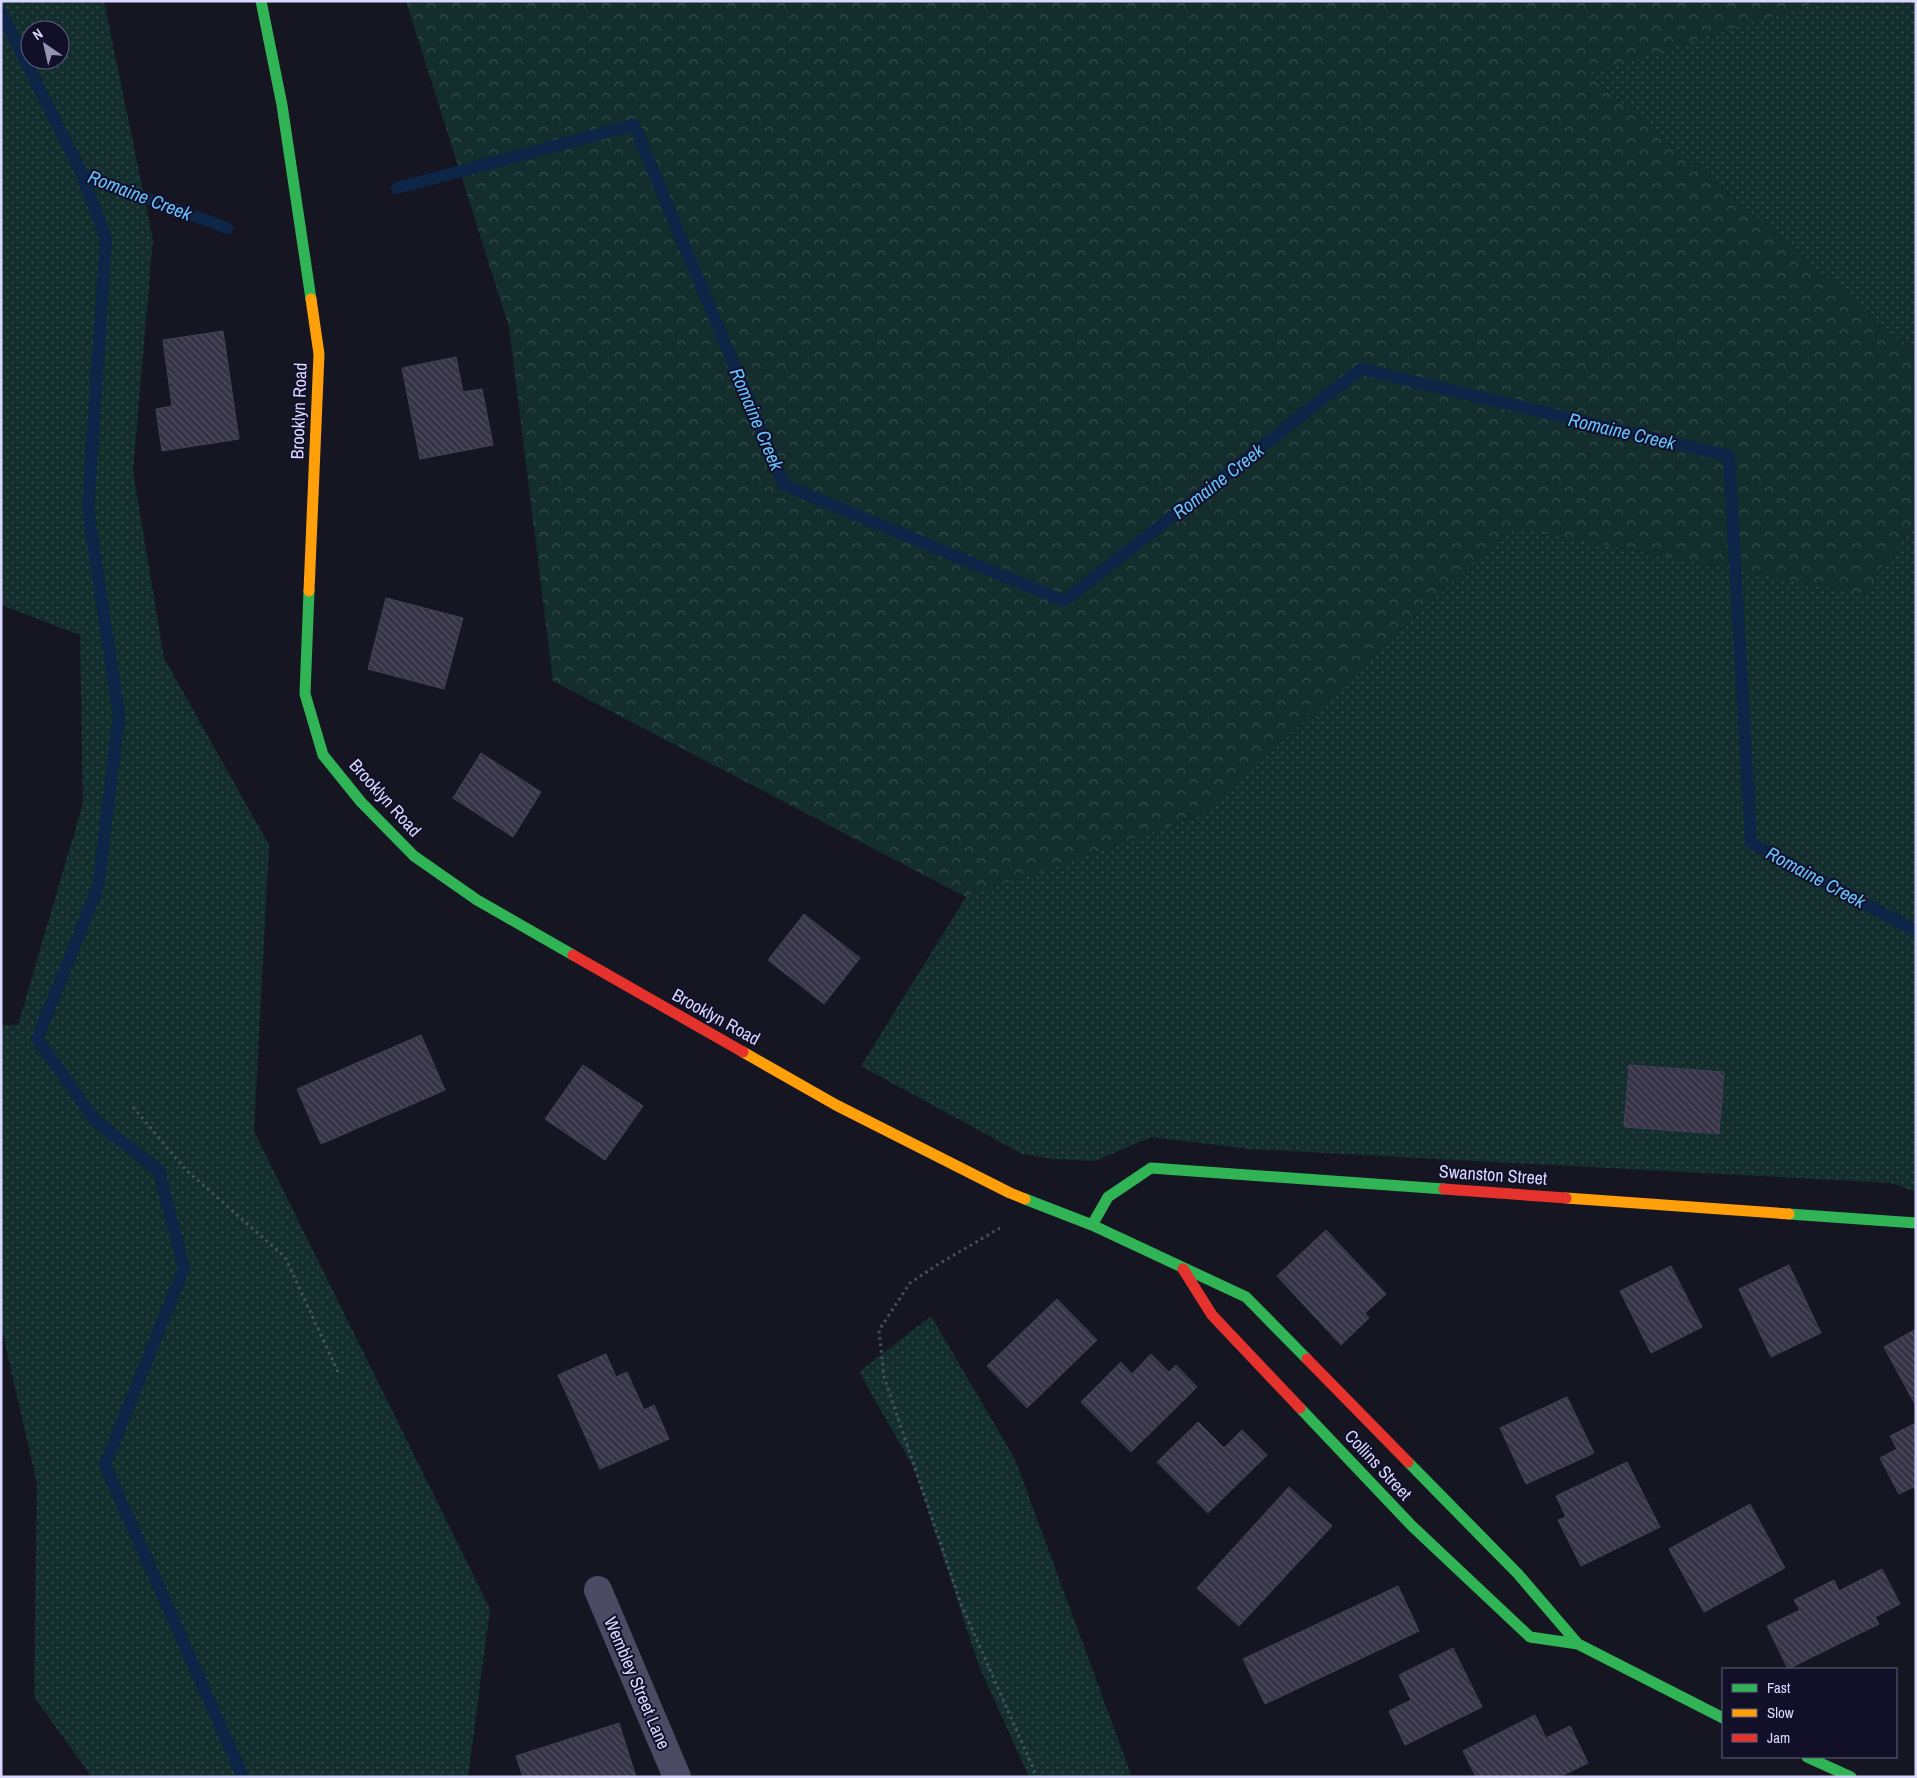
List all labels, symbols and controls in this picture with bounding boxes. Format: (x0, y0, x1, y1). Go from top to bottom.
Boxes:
north arrow (20, 20, 70, 70)
text: N (29, 24, 46, 44)
water label: Romaine Creek (84, 163, 197, 227)
street label: Brooklyn Road (284, 362, 313, 460)
water label: Romaine Creek (724, 364, 791, 475)
water label: Romaine Creek (1566, 406, 1679, 456)
water label: Romaine Creek (1167, 436, 1270, 525)
street label: Brooklyn Road (344, 753, 427, 842)
water label: Romaine Creek (1762, 840, 1871, 915)
street label: Brooklyn Road (668, 982, 765, 1051)
street label: Swanston Street (1438, 1158, 1548, 1191)
street label: Collins Street (1339, 1424, 1418, 1506)
street label: Wembley Street Lane (598, 1613, 677, 1753)
legend (1722, 1668, 1897, 1758)
text: Fast (1767, 1677, 1791, 1698)
text: Slow (1767, 1702, 1794, 1723)
text: Jam (1767, 1727, 1790, 1748)

